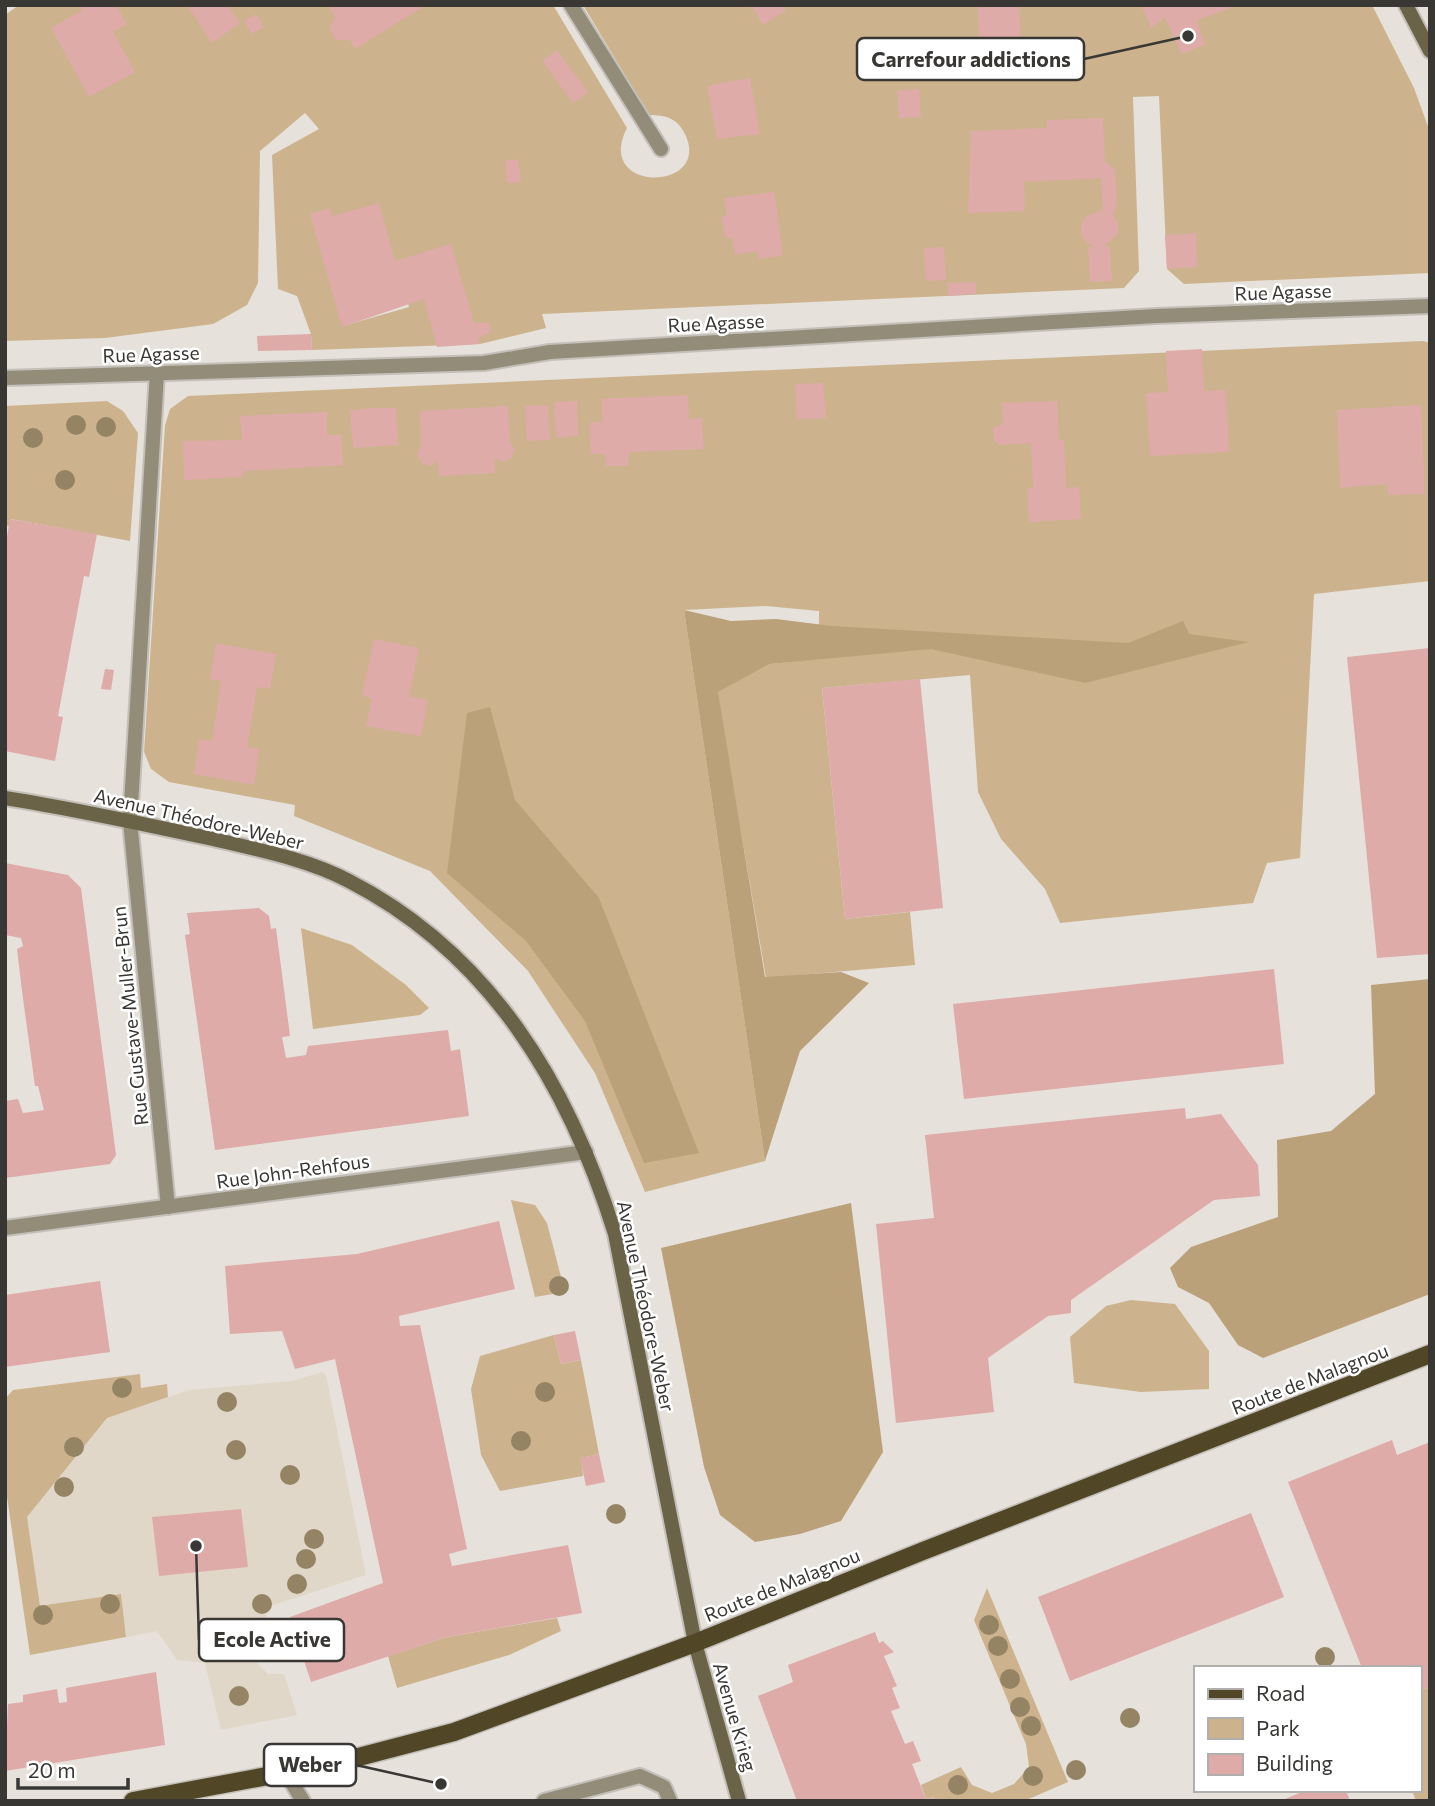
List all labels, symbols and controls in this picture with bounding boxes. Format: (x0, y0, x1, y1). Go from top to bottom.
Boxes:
callout: Carrefour addictions (857, 38, 1084, 80)
text: Carrefour addictions (871, 46, 1071, 71)
street label: Rue Agasse (1234, 278, 1332, 305)
street label: Rue Agasse (667, 308, 765, 337)
street label: Rue Agasse (102, 340, 200, 367)
street label: Avenue Théodore-Weber (92, 783, 307, 854)
street label: Rue Gustave-Muller-Brun (107, 905, 152, 1127)
street label: Rue John-Rehfous (215, 1148, 371, 1193)
street label: Avenue Théodore-Weber (613, 1198, 680, 1414)
street label: Route de Malagnou (1228, 1338, 1391, 1419)
street label: Route de Malagnou (701, 1543, 863, 1626)
callout: Ecole Active (199, 1619, 344, 1661)
text: Ecole Active (213, 1626, 331, 1651)
street label: Avenue Krieg (709, 1660, 762, 1774)
legend (1194, 1666, 1421, 1792)
text: Road (1256, 1680, 1305, 1705)
text: Park (1256, 1715, 1300, 1740)
callout: Weber (264, 1744, 356, 1786)
scale bar (18, 1746, 128, 1790)
text: Building (1256, 1750, 1333, 1775)
text: Weber (278, 1751, 342, 1776)
text: 20 m (28, 1757, 76, 1782)

